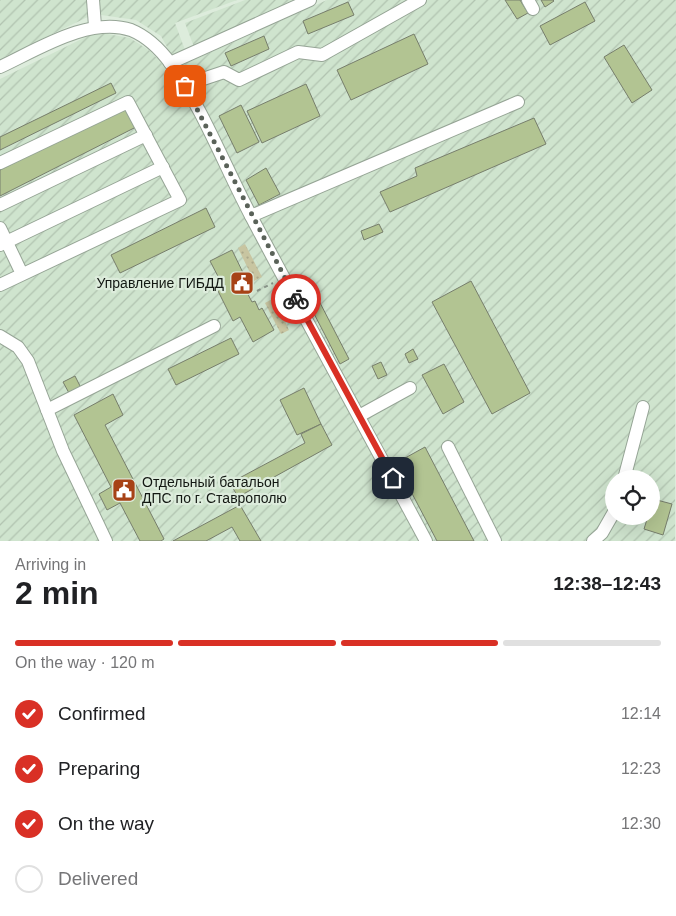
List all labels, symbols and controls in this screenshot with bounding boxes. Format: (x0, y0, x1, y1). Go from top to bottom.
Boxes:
pin (164, 65, 206, 107)
icon: bag (171, 72, 199, 100)
public building icon: Управление ГИБДД (229, 270, 255, 296)
courier (271, 274, 321, 324)
place label: Управление ГИБДД (96, 275, 225, 291)
icon: bike (282, 285, 310, 313)
pin (372, 457, 414, 499)
icon: home (379, 464, 407, 492)
map controls (605, 470, 660, 525)
button: locate (605, 470, 660, 525)
place label: Отдельный батальон ДПС по г. Ставрополю (142, 474, 287, 506)
public building icon: Отдельный батальон ДПС по г. Ставрополю (111, 477, 137, 503)
text: Arriving in (15, 556, 86, 573)
text: 12:38–12:43 (553, 573, 661, 594)
text: 2 min (15, 575, 99, 611)
text: On the way · 120 m (15, 654, 155, 671)
icon: check (15, 700, 43, 728)
text: Confirmed (58, 703, 146, 724)
text: 12:14 (621, 705, 661, 722)
icon: check (15, 755, 43, 783)
text: Preparing (58, 758, 140, 779)
text: 12:23 (621, 760, 661, 777)
icon: check (15, 810, 43, 838)
text: On the way (58, 813, 154, 834)
text: 12:30 (621, 815, 661, 832)
text: Delivered (58, 868, 138, 889)

